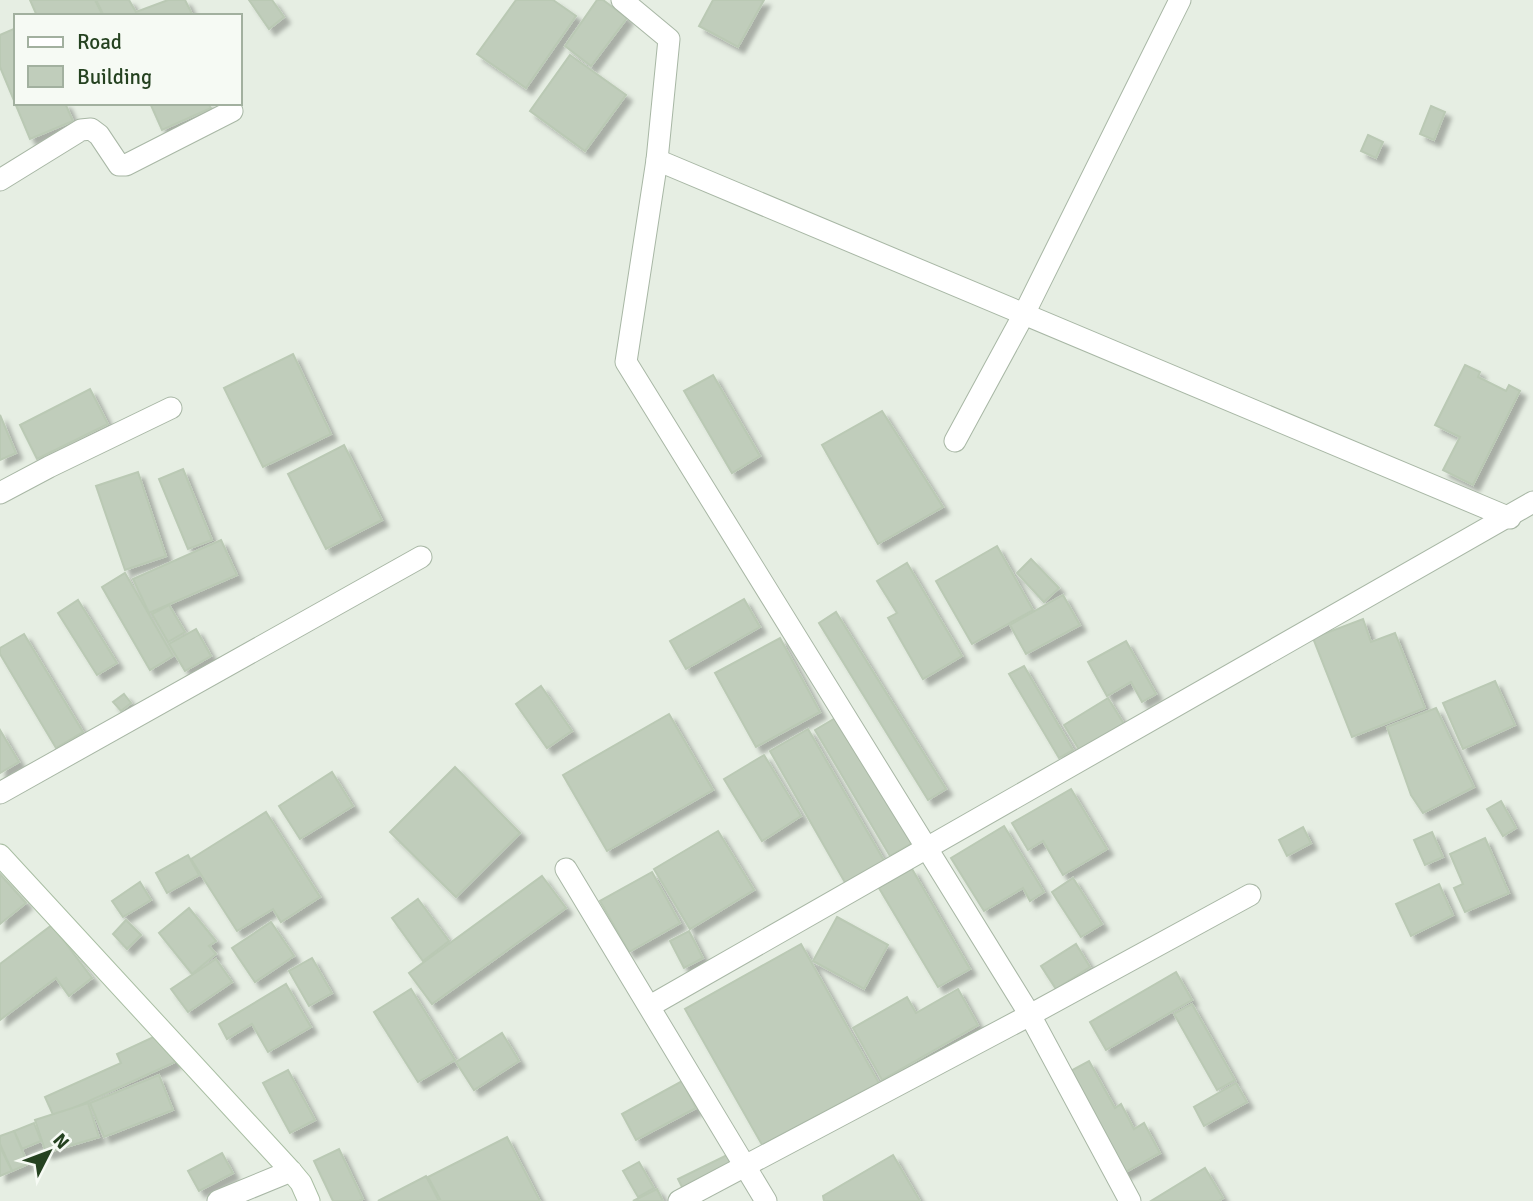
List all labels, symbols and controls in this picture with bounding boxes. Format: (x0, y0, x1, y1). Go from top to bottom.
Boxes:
legend (14, 14, 242, 105)
text: Road (77, 29, 122, 55)
text: Building (77, 64, 152, 90)
north arrow (14, 1117, 84, 1187)
text: N (48, 1128, 74, 1154)

